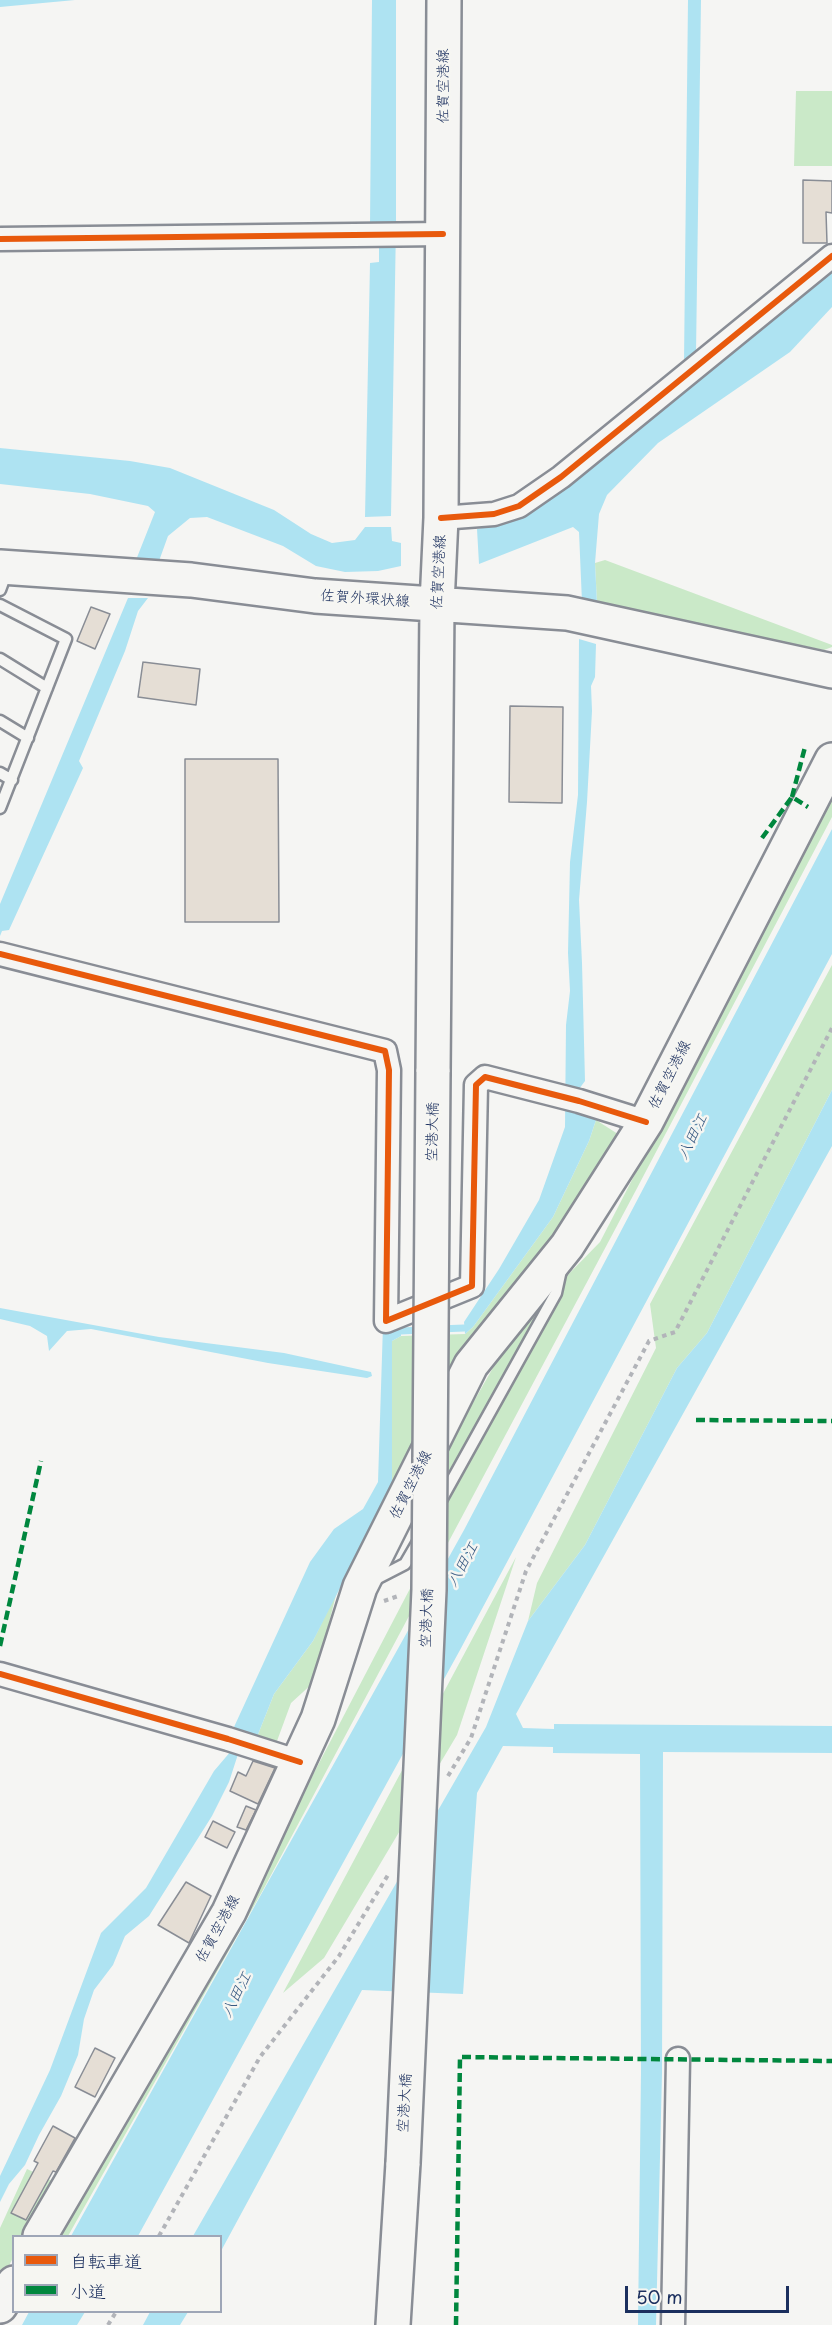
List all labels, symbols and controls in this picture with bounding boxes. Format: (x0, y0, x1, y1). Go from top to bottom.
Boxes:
street label: 佐賀空港線 (435, 49, 453, 123)
street label: 佐賀空港線 (428, 534, 450, 610)
street label: 佐賀外環状線 (319, 587, 411, 611)
street label: 佐賀空港線 (645, 1038, 695, 1112)
street label: 空港大橋 (423, 1102, 443, 1162)
water label: 八田江 (674, 1111, 712, 1163)
street label: 佐賀空港線 (386, 1448, 436, 1522)
water label: 八田江 (443, 1539, 483, 1591)
street label: 空港大橋 (417, 1588, 437, 1648)
street label: 佐賀空港線 (192, 1892, 244, 1966)
water label: 八田江 (218, 1969, 256, 2021)
street label: 空港大橋 (394, 2073, 416, 2133)
legend (12, 2235, 222, 2313)
text: 自転車道 (70, 2247, 142, 2274)
scale bar (628, 2274, 792, 2312)
text: 小道 (70, 2277, 106, 2304)
text: 50 m (636, 2283, 683, 2310)

